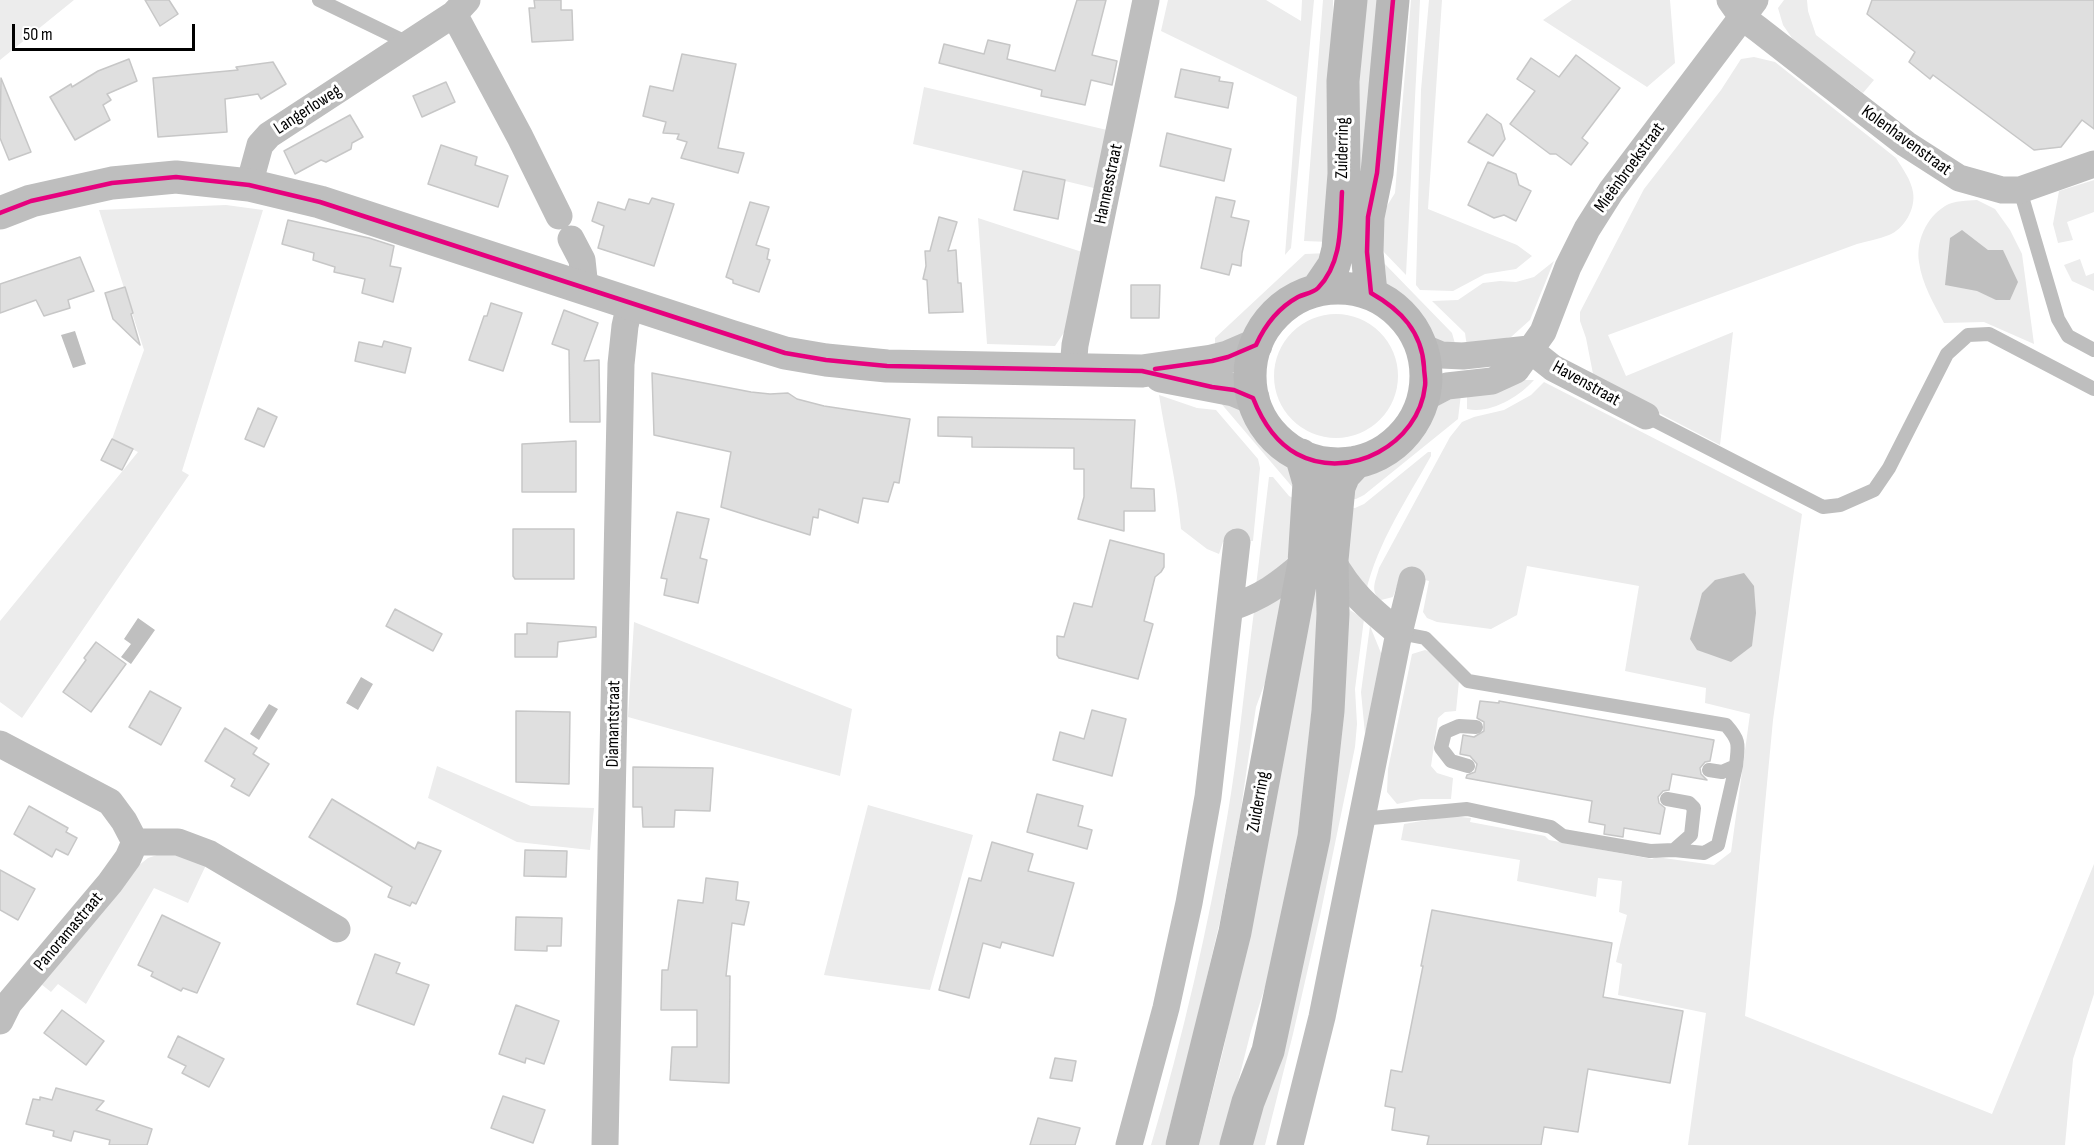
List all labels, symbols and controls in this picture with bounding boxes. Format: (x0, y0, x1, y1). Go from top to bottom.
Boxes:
scale bar (15, 12, 198, 50)
text: 50 m (23, 24, 53, 45)
street label: Langerloweg (270, 80, 346, 140)
street label: Kolenhavenstraat (1857, 101, 1955, 181)
street label: Zuiderring (1332, 117, 1354, 179)
street label: Mieënbroekstraat (1590, 119, 1670, 217)
street label: Hannesstraat (1090, 142, 1128, 226)
street label: Havenstraat (1548, 357, 1624, 411)
street label: Diamantstraat (602, 680, 626, 768)
street label: Zuiderring (1243, 770, 1275, 834)
street label: Panoramastraat (30, 888, 108, 976)

